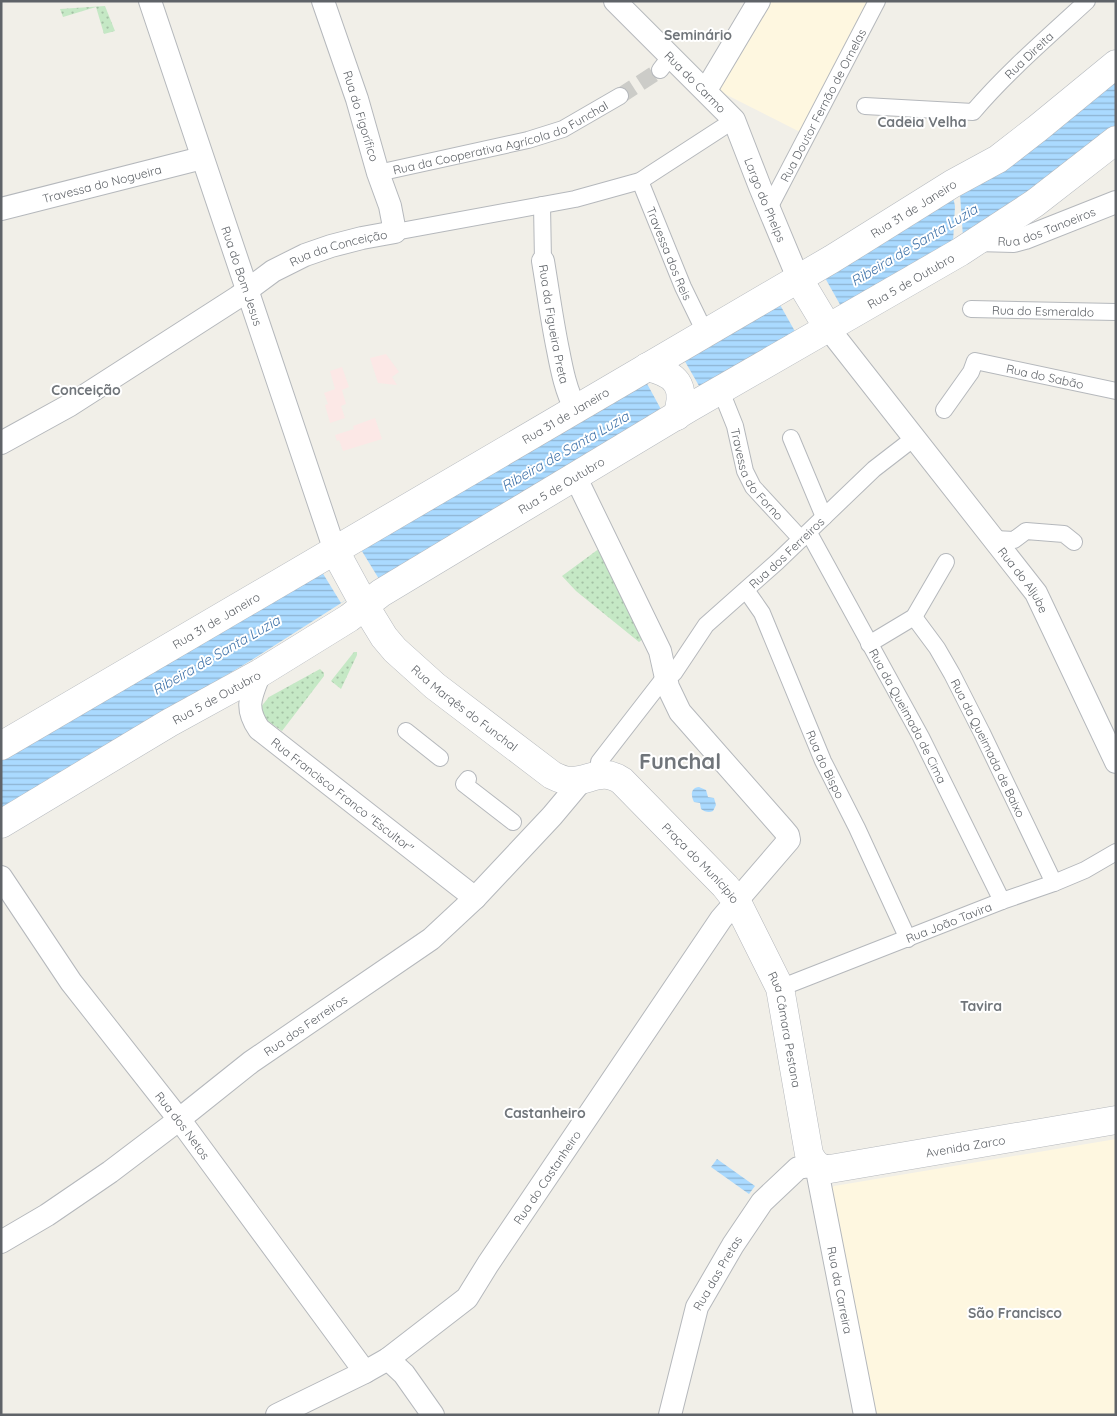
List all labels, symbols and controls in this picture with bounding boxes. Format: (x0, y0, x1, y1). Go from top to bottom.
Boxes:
district label: Seminário (664, 26, 732, 44)
street label: Rua Doutor Fernão de Ornelas (777, 26, 869, 184)
street label: Rua Direita (1001, 28, 1056, 81)
street label: Rua do Carmo (662, 48, 730, 116)
street label: Rua do Figorífico (340, 69, 382, 163)
street label: Rua da Cooperativa Agrícola do Funchal (391, 97, 610, 177)
district label: Cadeia Velha (878, 113, 966, 131)
street label: Largo do Phelps (742, 155, 790, 245)
street label: Travessa do Nogueira (41, 161, 163, 206)
street label: Rua 31 de Janeiro (867, 176, 959, 241)
water label: Ribeira de Santa Luzia (847, 199, 982, 290)
street label: Rua dos Tanoeiros (997, 203, 1098, 249)
street label: Travessa dos Reis (644, 204, 696, 303)
street label: Rua do Bom Jesus (219, 224, 266, 328)
street label: Rua da Conceição (287, 226, 388, 269)
street label: Rua 5 de Outubro (864, 249, 957, 311)
street label: Rua da Figueira Preta (536, 263, 573, 385)
street label: Rua do Esmeraldo (992, 302, 1094, 319)
street label: Rua do Sabão (1005, 360, 1085, 391)
district label: Conceição (51, 381, 121, 399)
street label: Rua 31 de Janeiro (519, 384, 612, 447)
water label: Ribeira de Santa Luzia (498, 406, 633, 495)
street label: Travessa do Forno (728, 427, 787, 523)
street label: Rua 5 de Outubro (515, 453, 607, 517)
street label: Rua dos Ferreiros (745, 513, 827, 591)
street label: Rua do Aljube (995, 544, 1052, 615)
street label: Rua 31 de Janeiro (169, 589, 262, 652)
water label: Ribeira de Santa Luzia (149, 610, 284, 699)
street label: Rua da Queimada de Cima (866, 646, 950, 786)
street label: Rua Marqês do Funchal (409, 661, 521, 754)
street label: Rua 5 de Outubro (170, 667, 263, 727)
street label: Rua da Queimada de Baixo (948, 676, 1029, 820)
street label: Rua do Bispo (804, 728, 848, 801)
street label: Rua Francisco Franco "Escultor" (268, 734, 418, 855)
district label: Funchal (639, 747, 721, 775)
street label: Praça do Munícipio (659, 819, 743, 906)
street label: Rua João Tavira (903, 898, 994, 946)
street label: Rua Câmara Pestana (765, 969, 805, 1089)
street label: Rua dos Ferreiros (261, 991, 350, 1059)
district label: Tavira (960, 997, 1002, 1015)
street label: Rua dos Netos (152, 1088, 214, 1162)
district label: Castanheiro (504, 1104, 586, 1122)
street label: Rua do Castanheiro (510, 1127, 584, 1227)
street label: Avenida Zarco (924, 1132, 1006, 1160)
street label: Rua das Pretas (689, 1232, 745, 1313)
street label: Rua da Carreira (825, 1245, 856, 1335)
district label: São Francisco (968, 1304, 1062, 1322)

